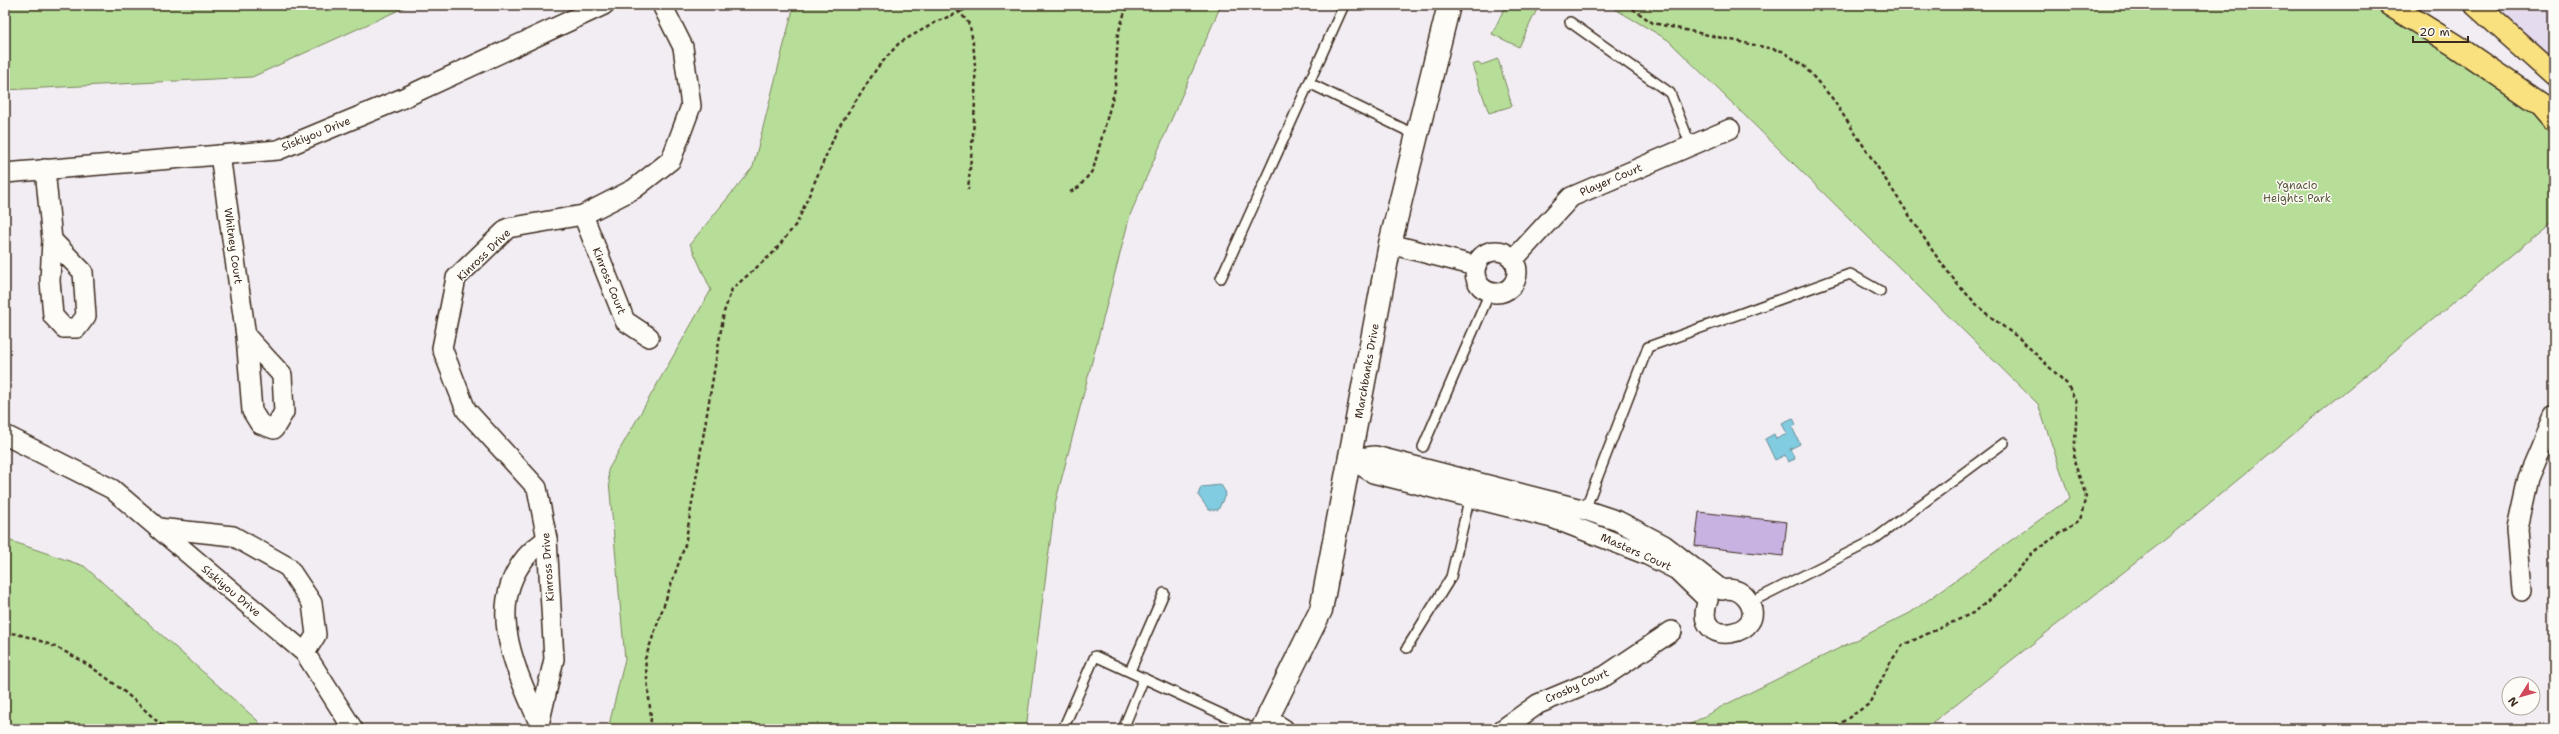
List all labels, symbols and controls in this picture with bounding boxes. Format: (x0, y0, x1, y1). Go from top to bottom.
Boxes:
scale bar (2413, 18, 2468, 44)
text: 20 m (2419, 24, 2450, 40)
street label: Siskiyou Drive (279, 113, 353, 155)
street label: Player Court (1577, 160, 1645, 200)
park label: Ygnacio Heights Park (2263, 178, 2331, 206)
street label: Whitney Court (220, 207, 246, 285)
street label: Kinross Drive (454, 226, 514, 284)
street label: Kinross Court (589, 245, 629, 317)
street label: Marchbanks Drive (1351, 322, 1383, 420)
street label: Masters Court (1598, 530, 1674, 574)
street label: Kinross Drive (538, 532, 558, 602)
street label: Siskiyou Drive (198, 562, 264, 620)
street label: Crosby Court (1543, 665, 1611, 707)
north arrow (2501, 676, 2541, 716)
text: N (2505, 693, 2522, 710)

